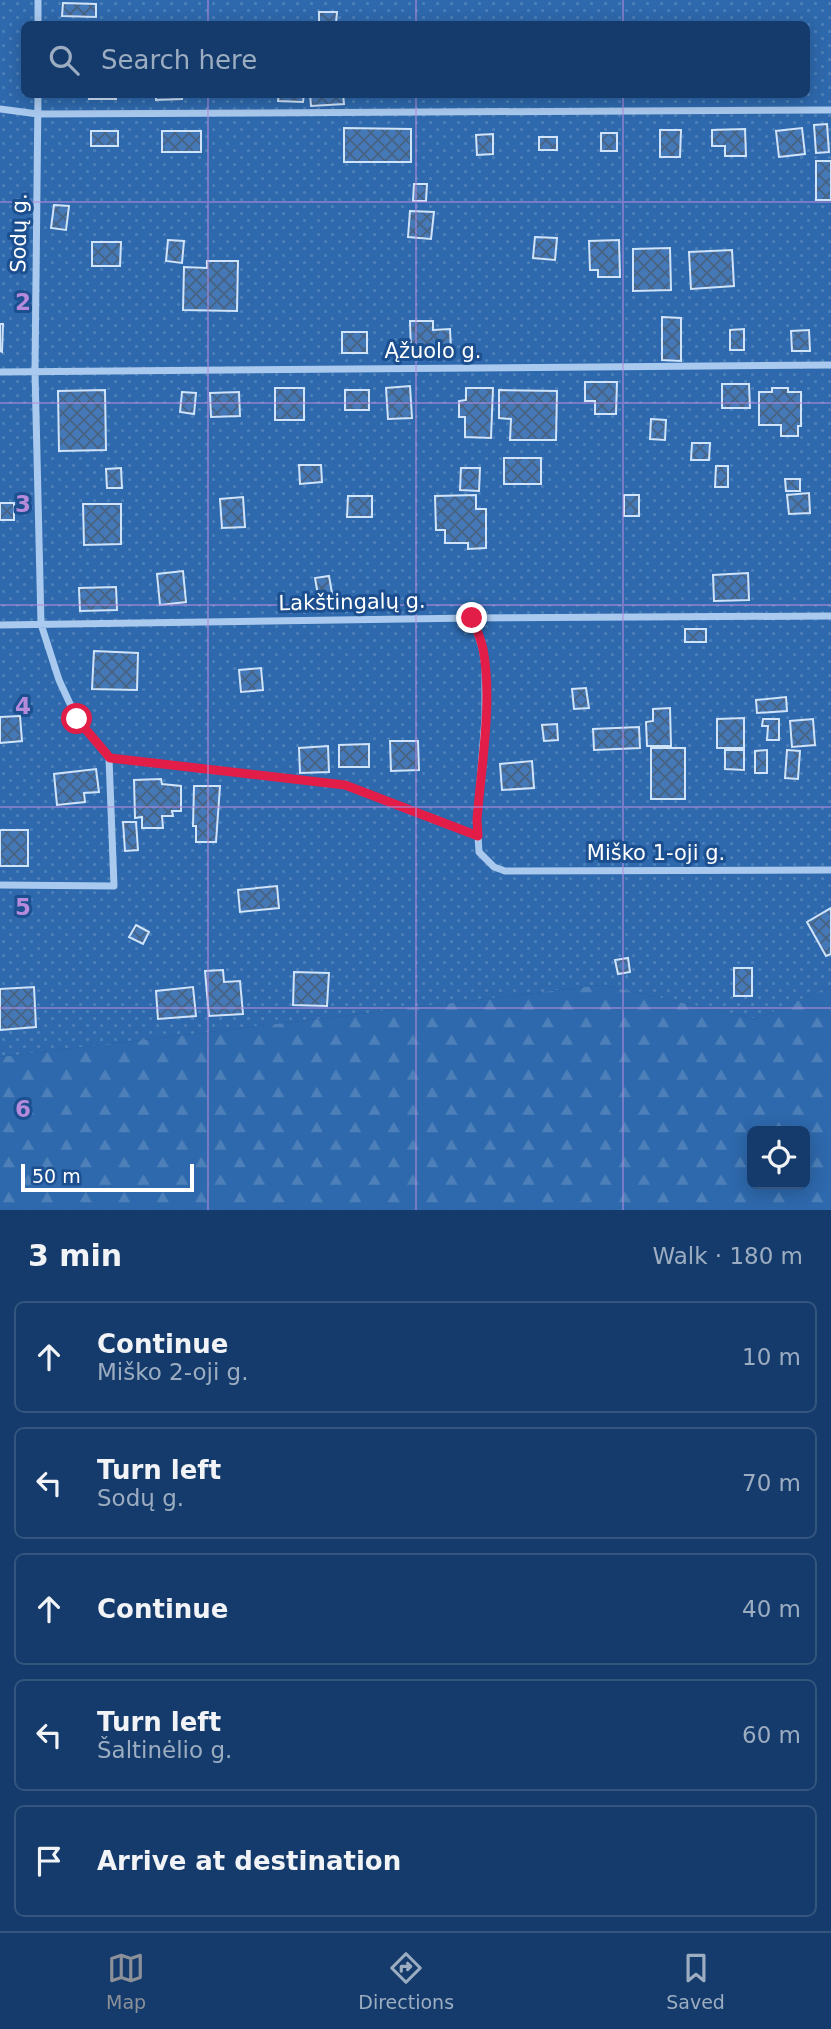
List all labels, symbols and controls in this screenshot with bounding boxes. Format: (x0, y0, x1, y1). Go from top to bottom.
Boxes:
search box (21, 21, 810, 98)
icon: search (45, 41, 83, 79)
text: Search here (101, 45, 257, 75)
street label: Sodų g. (6, 193, 32, 273)
text: 2 (15, 289, 31, 315)
street label: Ąžuolo g. (385, 339, 481, 363)
text: 3 (15, 491, 31, 517)
street label: Lakštingalų g. (278, 589, 426, 615)
route end (456, 602, 487, 633)
text: 4 (15, 693, 31, 719)
route start (61, 703, 92, 734)
street label: Miško 1-oji g. (587, 841, 725, 865)
text: 5 (15, 894, 31, 920)
text: 6 (15, 1096, 31, 1122)
map controls (747, 1126, 810, 1189)
button: locate (747, 1126, 810, 1189)
scale bar (21, 1161, 194, 1193)
text: 50 m (32, 1165, 81, 1187)
text: 3 min (28, 1238, 122, 1273)
text: Walk · 180 m (652, 1243, 803, 1269)
text: Continue (97, 1329, 228, 1359)
icon: ahead (30, 1338, 68, 1376)
text: 10 m (742, 1344, 801, 1370)
text: Miško 2-oji g. (97, 1359, 249, 1385)
text: Turn left (97, 1455, 221, 1485)
icon: left (30, 1464, 68, 1502)
text: 70 m (742, 1470, 801, 1496)
text: Sodų g. (97, 1485, 184, 1511)
icon: ahead (30, 1590, 68, 1628)
text: Continue (97, 1594, 228, 1624)
text: 40 m (742, 1596, 801, 1622)
text: Turn left (97, 1707, 221, 1737)
icon: left (30, 1716, 68, 1754)
text: 60 m (742, 1722, 801, 1748)
text: Šaltinėlio g. (97, 1737, 232, 1763)
icon: arrive (30, 1842, 68, 1880)
text: Arrive at destination (97, 1846, 401, 1876)
tab: Map (106, 1949, 146, 2013)
tab: Directions (358, 1949, 454, 2013)
tab: Saved (666, 1949, 725, 2013)

